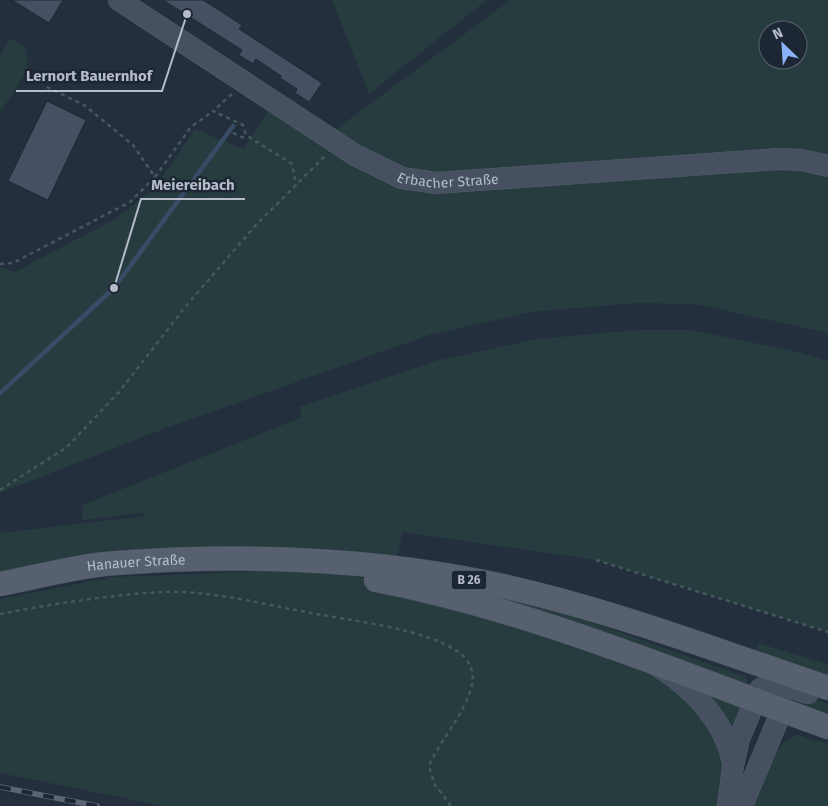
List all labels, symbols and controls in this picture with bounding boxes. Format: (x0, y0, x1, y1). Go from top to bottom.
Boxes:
north arrow (758, 20, 808, 70)
text: N (770, 24, 786, 43)
callout: Lernort Bauernhof (16, 61, 162, 91)
text: Lernort Bauernhof (26, 67, 154, 85)
street label: Erbacher Straße (394, 168, 499, 192)
callout: Meiereibach (141, 169, 245, 199)
text: Meiereibach (151, 176, 235, 194)
street label: Hanauer Straße (85, 551, 186, 575)
road number: B 26 (452, 570, 486, 590)

